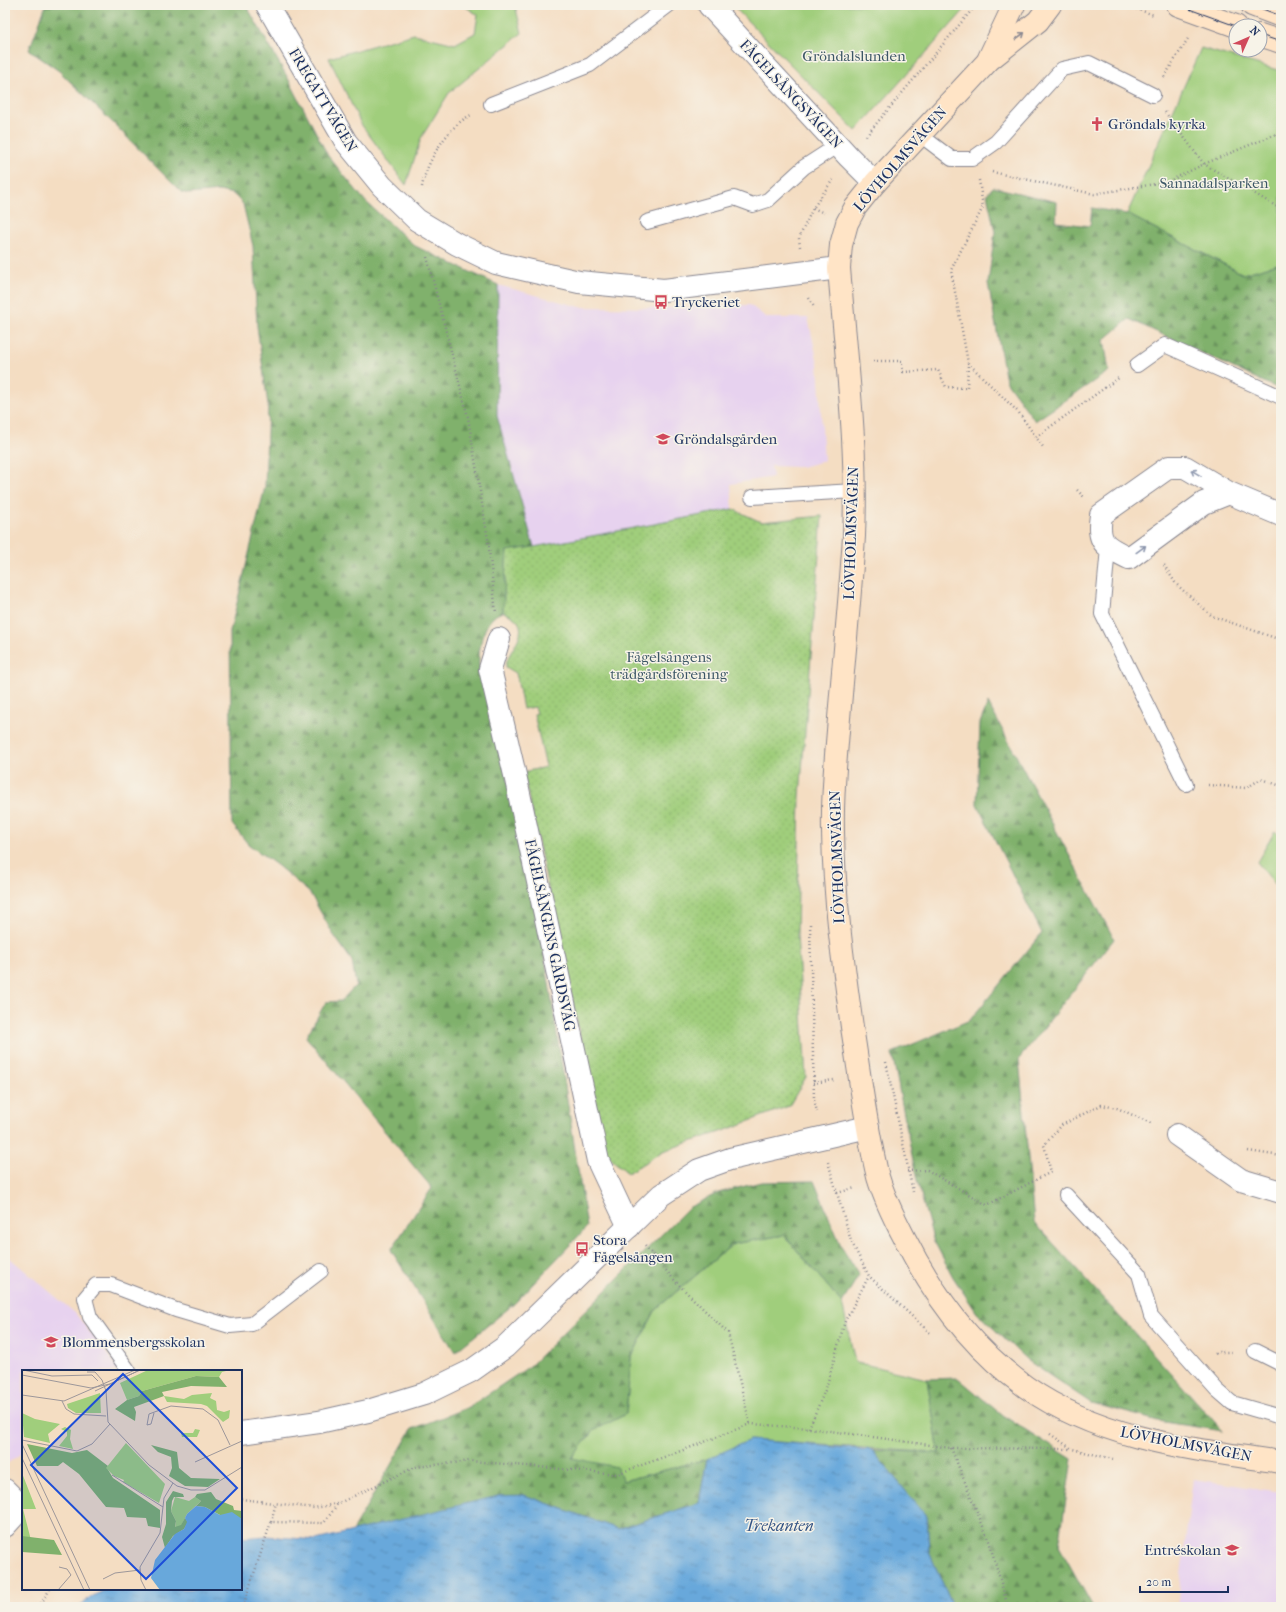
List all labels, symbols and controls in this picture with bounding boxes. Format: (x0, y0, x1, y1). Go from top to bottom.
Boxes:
north arrow (1228, 18, 1268, 58)
text: N (1247, 24, 1263, 39)
one-way arrow (1014, 32, 1025, 40)
street label: FÅGELSÅNGSVÄGEN (736, 36, 847, 153)
street label: FREGATTVÄGEN (285, 45, 361, 156)
park label: Gröndalslunden (802, 47, 906, 65)
street label: LÖVHOLMSVÄGEN (849, 102, 951, 215)
place label: Gröndals kyrka (1108, 115, 1207, 133)
church icon: Gröndals kyrka (1089, 116, 1105, 132)
park label: Sannadalsparken (1160, 174, 1269, 192)
place label: Tryckeriet (672, 293, 741, 311)
bus stop icon: Tryckeriet (653, 294, 669, 310)
place label: Gröndalsgården (674, 430, 778, 448)
school or university icon: Gröndalsgården (655, 431, 671, 447)
street label: LÖVHOLMSVÄGEN (840, 465, 862, 600)
one-way arrow (1190, 469, 1202, 477)
one-way arrow (1135, 545, 1146, 553)
park label: Fågelsångens trädgårdsförening (610, 648, 729, 683)
street label: LÖVHOLMSVÄGEN (826, 789, 848, 924)
street label: FÅGELSÅNGENS GÅRDSVÄG (521, 837, 579, 1033)
place label: Stora Fågelsången (593, 1231, 673, 1266)
bus stop icon: Stora Fågelsången (574, 1241, 590, 1257)
place label: Blommensbergsskolan (62, 1333, 206, 1351)
school or university icon: Blommensbergsskolan (43, 1334, 59, 1350)
inset map (22, 1370, 242, 1590)
street label: LÖVHOLMSVÄGEN (1119, 1422, 1254, 1466)
water label: Trekanten (744, 1516, 814, 1535)
place label: Entréskolan (1144, 1541, 1221, 1559)
school or university icon: Entréskolan (1224, 1542, 1240, 1558)
scale bar (1140, 1568, 1228, 1594)
text: 20 m (1146, 1575, 1171, 1589)

